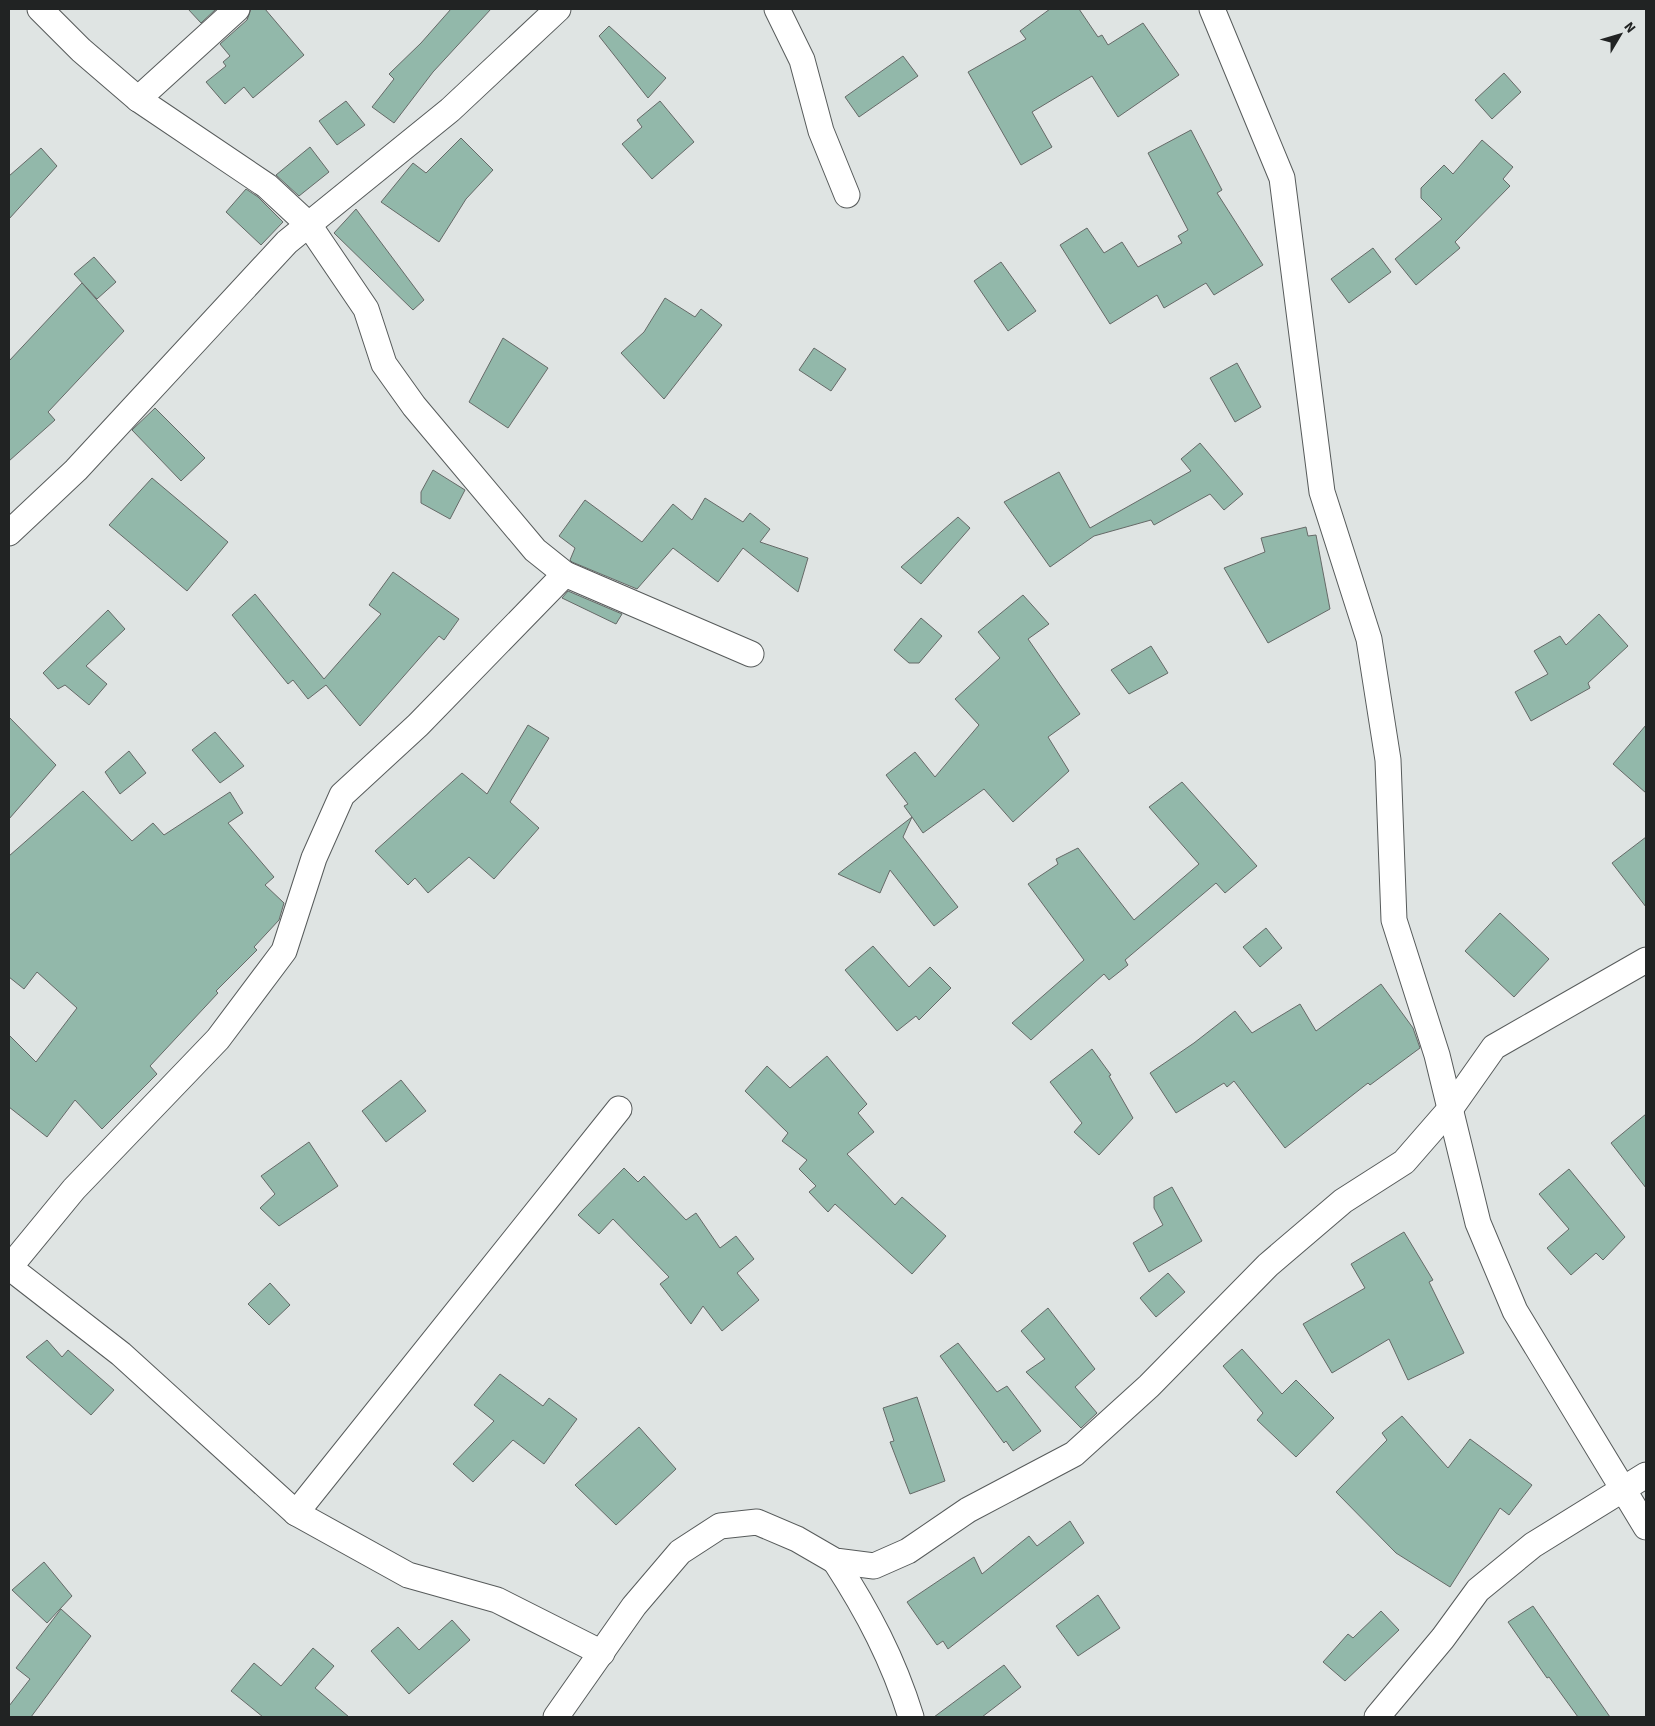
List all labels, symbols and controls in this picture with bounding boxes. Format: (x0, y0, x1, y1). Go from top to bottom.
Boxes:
north arrow (1595, 10, 1645, 60)
text: N (1619, 18, 1640, 37)

